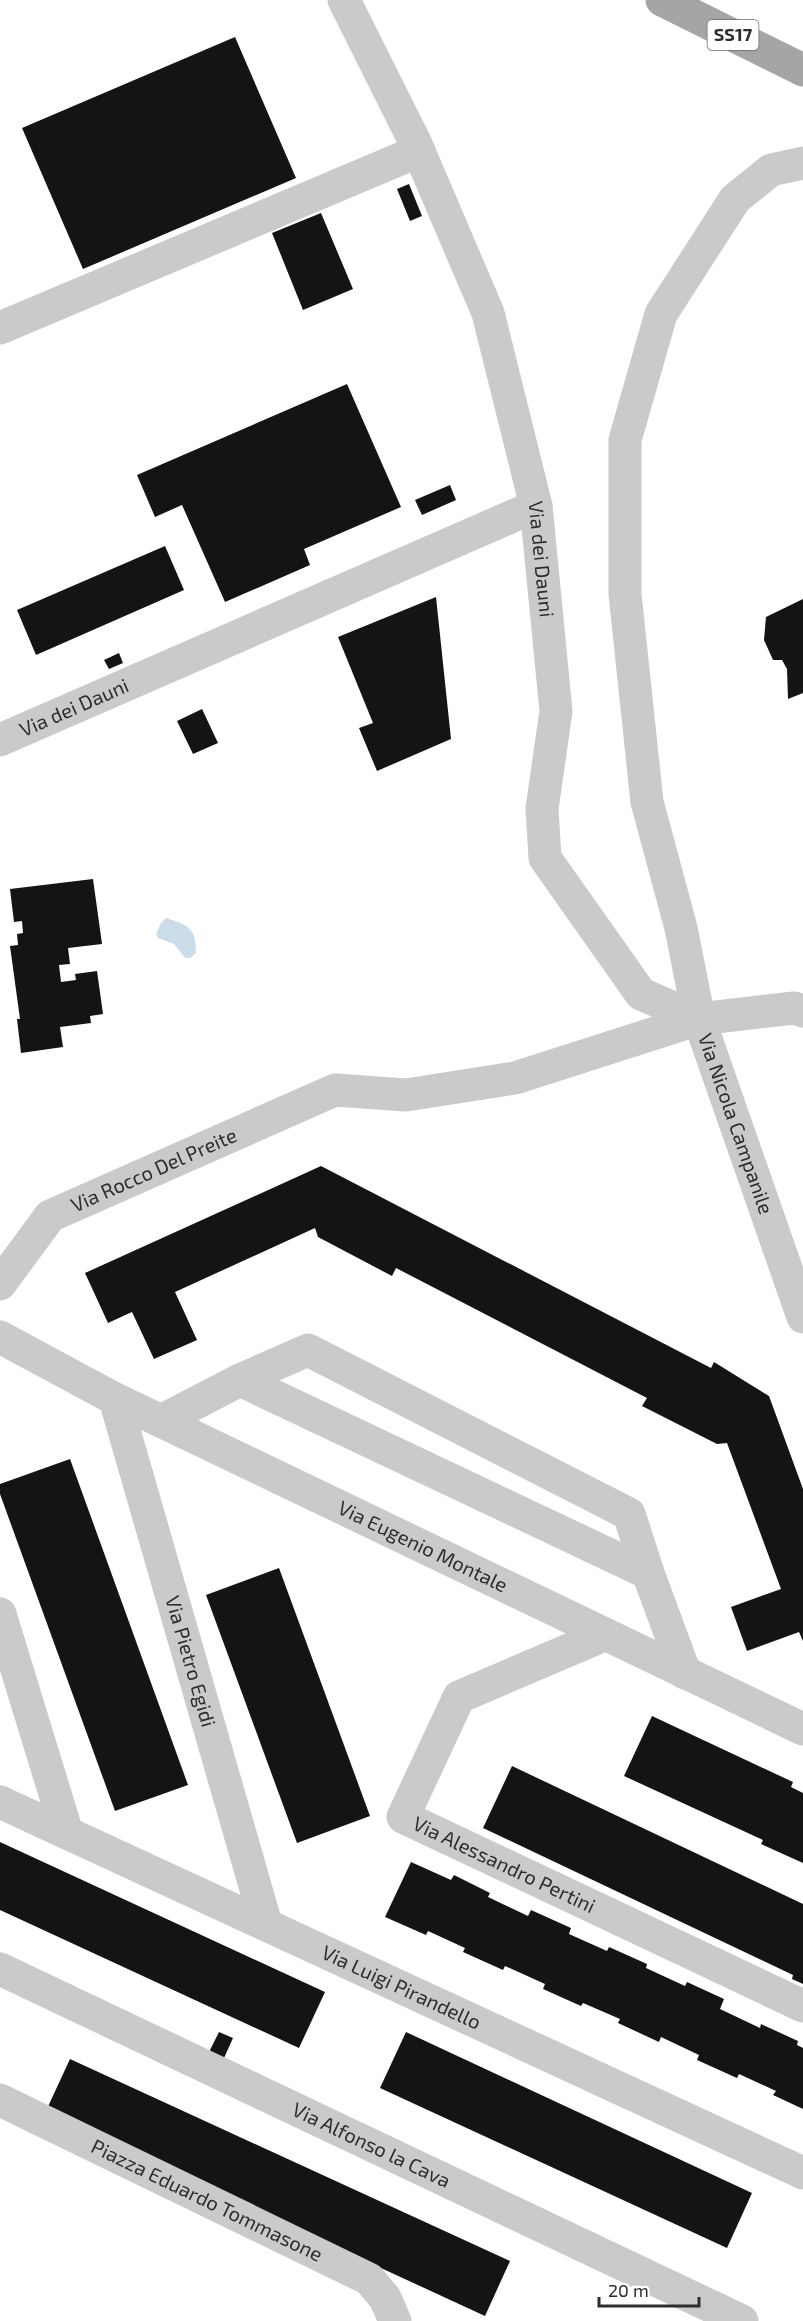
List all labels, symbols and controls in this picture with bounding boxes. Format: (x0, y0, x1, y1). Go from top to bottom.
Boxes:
road number: SS17 (708, 20, 758, 50)
street label: Via dei Dauni (525, 500, 560, 618)
street label: Via dei Dauni (16, 672, 132, 741)
street label: Via Nicola Campanile (694, 1030, 779, 1217)
street label: Via Rocco Del Preite (67, 1122, 240, 1216)
street label: Via Eugenio Montale (334, 1495, 512, 1597)
street label: Via Pietro Egidi (161, 1593, 222, 1729)
street label: Via Alessandro Pertini (410, 1811, 600, 1917)
street label: Via Luigi Pirandello (318, 1939, 485, 2034)
street label: Via Alfonso la Cava (289, 2097, 455, 2192)
street label: Piazza Eduardo Tommasone (88, 2133, 327, 2266)
scale bar (599, 2270, 700, 2308)
text: 20 m (608, 2279, 649, 2301)

